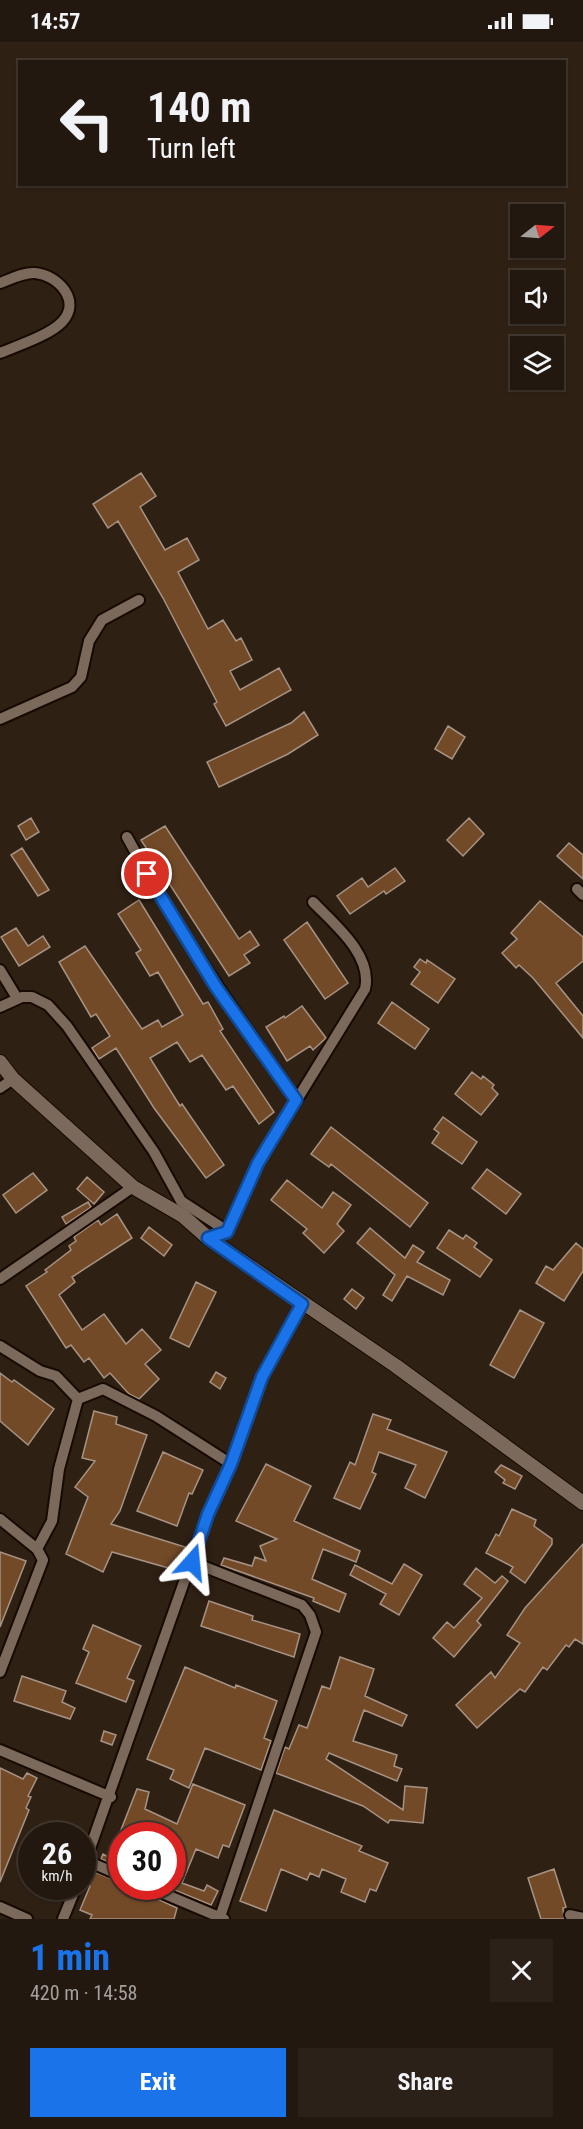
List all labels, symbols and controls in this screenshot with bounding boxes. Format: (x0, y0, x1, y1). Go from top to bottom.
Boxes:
text: 14:57 (30, 9, 81, 34)
text: 140 m (147, 83, 252, 132)
icon: left (48, 84, 126, 162)
text: Turn left (147, 133, 236, 165)
north arrow (510, 204, 564, 258)
map controls (510, 204, 564, 390)
button: sound (510, 270, 564, 324)
button: layers (510, 336, 564, 390)
pin (121, 848, 172, 899)
icon: arrive (130, 857, 163, 890)
position arrow (160, 1530, 224, 1594)
speed limit sign: 30 (108, 1822, 186, 1900)
text: 26 (42, 1836, 72, 1871)
text: km/h (42, 1867, 72, 1885)
text: 1 min (30, 1937, 110, 1979)
button: close (490, 1939, 553, 2002)
text: 420 m · 14:58 (30, 1981, 137, 2005)
button: Exit (30, 2048, 286, 2117)
button: Share (298, 2048, 553, 2117)

